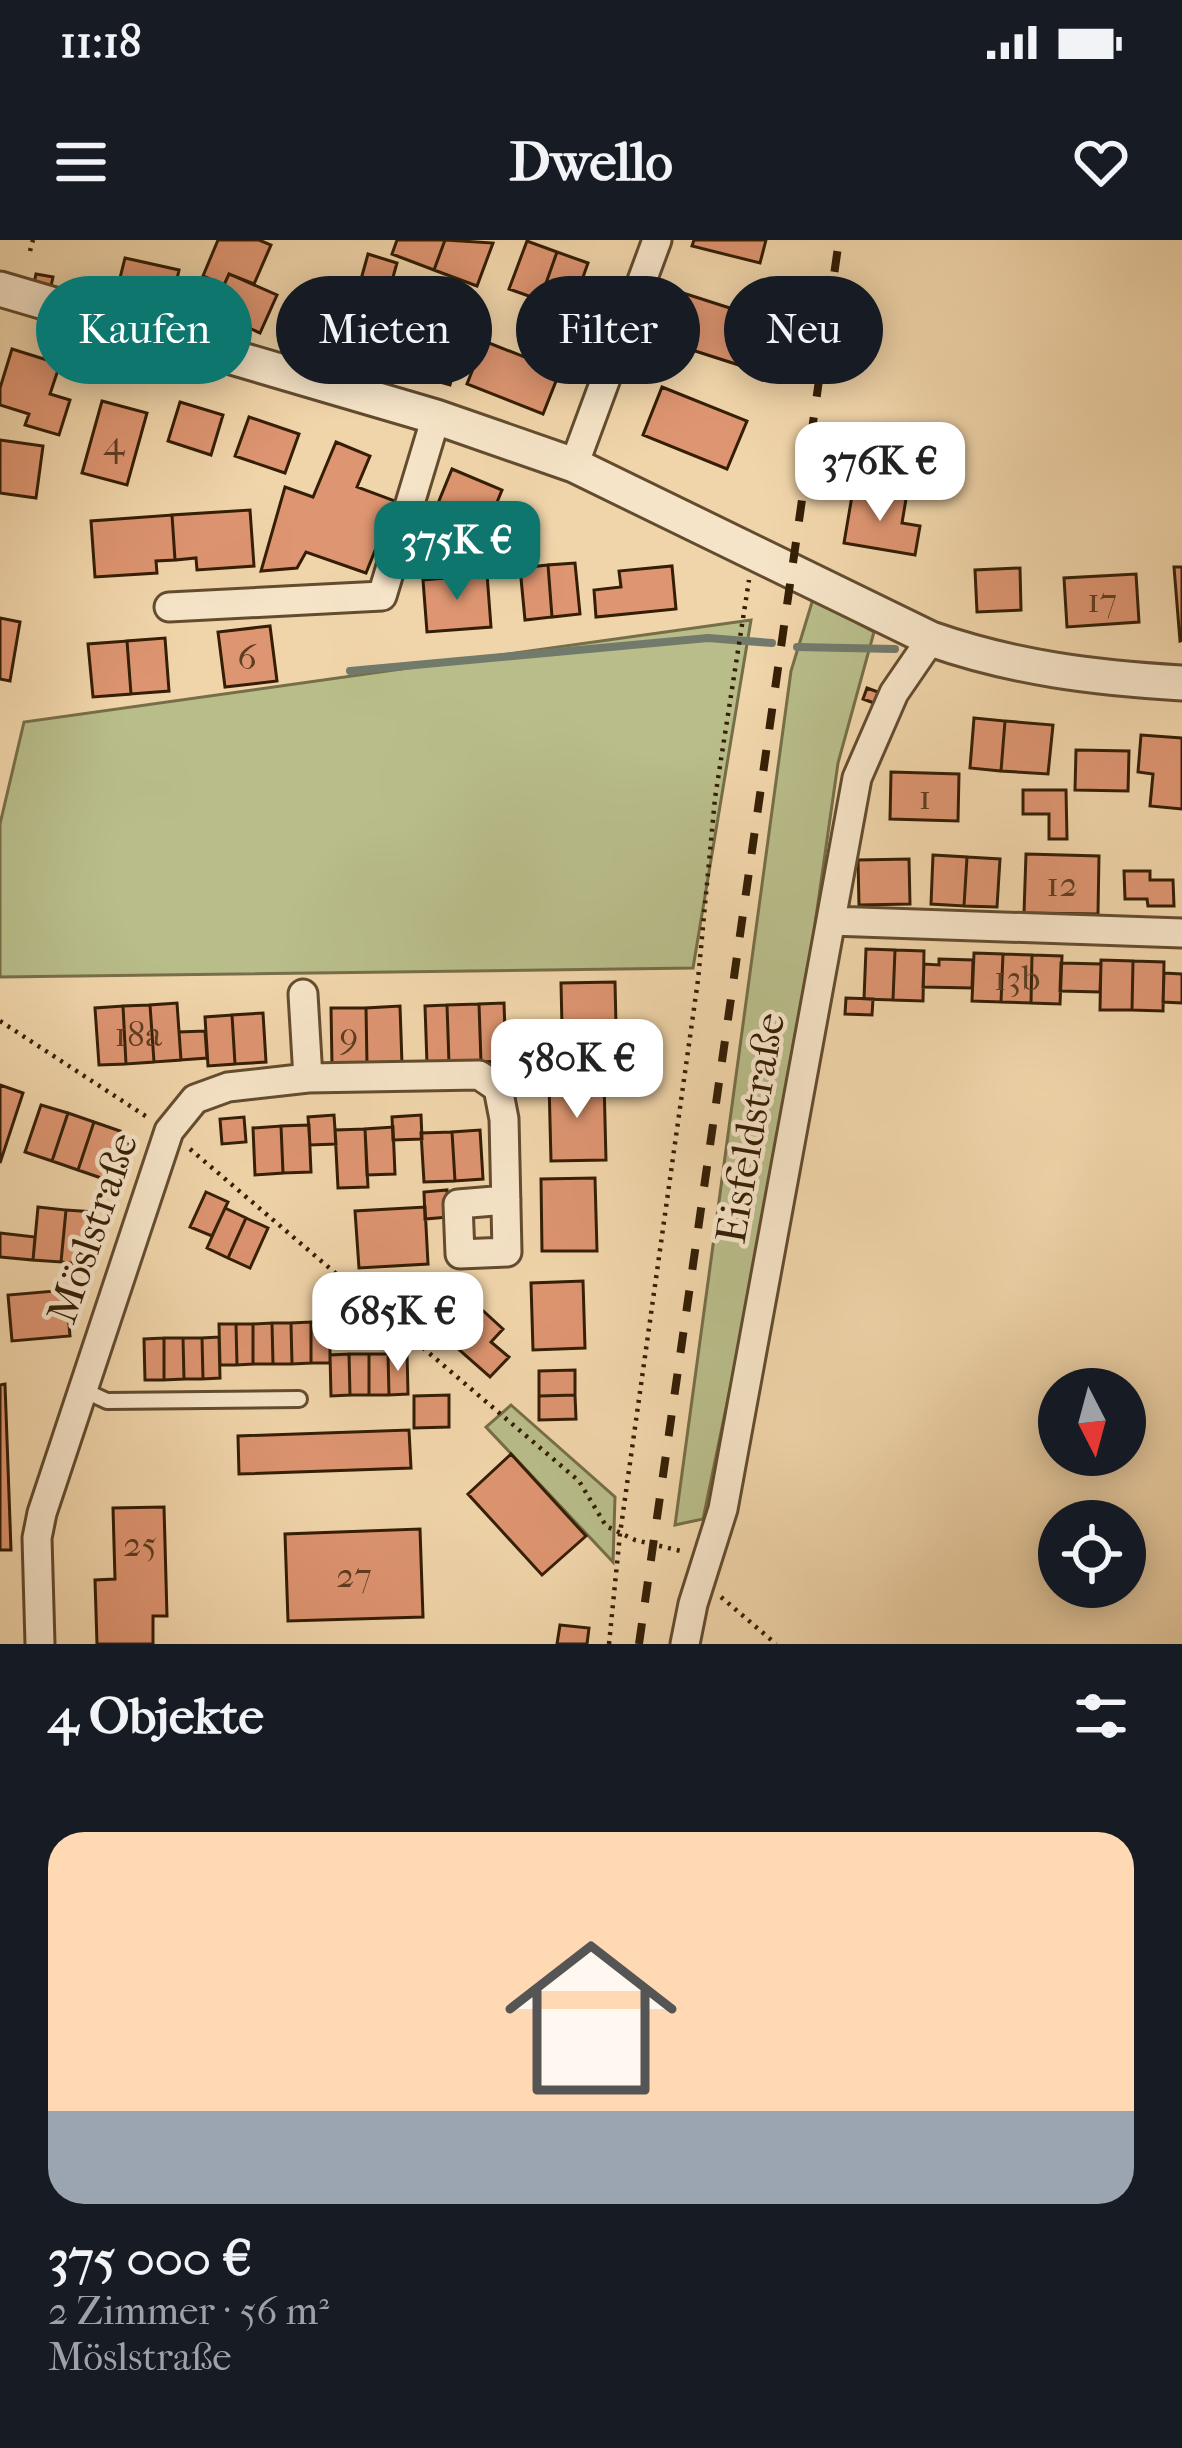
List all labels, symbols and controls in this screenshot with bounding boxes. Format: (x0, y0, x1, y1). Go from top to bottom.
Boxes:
text: 11:18 (60, 16, 142, 69)
icon: menu (48, 129, 114, 195)
icon: heart (1068, 129, 1134, 195)
text: Dwello (509, 131, 673, 194)
chip: Kaufen (36, 276, 252, 384)
chip: Mieten (276, 276, 492, 384)
chip: Filter (516, 276, 700, 384)
chip: Neu (724, 276, 883, 384)
house number: 4 (103, 422, 125, 464)
pin: 376K € (782, 422, 978, 524)
text: 376K € (822, 438, 938, 484)
pin: 375K € (359, 501, 555, 603)
text: 375K € (401, 517, 513, 563)
house number: 17 (1087, 579, 1117, 621)
house number: 6 (237, 636, 257, 678)
house number: 1 (919, 776, 931, 818)
house number: 12 (1046, 863, 1078, 905)
house number: 13b (994, 957, 1040, 999)
street label: Eisfeldstraße (707, 1009, 795, 1247)
house number: 18a (114, 1013, 162, 1055)
house number: 9 (340, 1015, 358, 1057)
pin: 580K € (479, 1019, 675, 1121)
text: 580K € (518, 1035, 636, 1081)
street label: Möslstraße (38, 1127, 148, 1329)
pin: 685K € (300, 1272, 496, 1374)
text: 685K € (339, 1288, 457, 1334)
north arrow (1038, 1368, 1146, 1476)
map controls (1038, 1368, 1146, 1608)
button: locate (1038, 1500, 1146, 1608)
house number: 25 (123, 1523, 157, 1565)
house number: 27 (336, 1554, 372, 1596)
icon: filters (1068, 1683, 1134, 1749)
text: 4 Objekte (48, 1686, 264, 1746)
icon: home (483, 1910, 699, 2126)
text: 375 000 € (48, 2228, 252, 2288)
text: 2 Zimmer · 56 m² (48, 2288, 329, 2334)
text: Möslstraße (48, 2334, 232, 2380)

